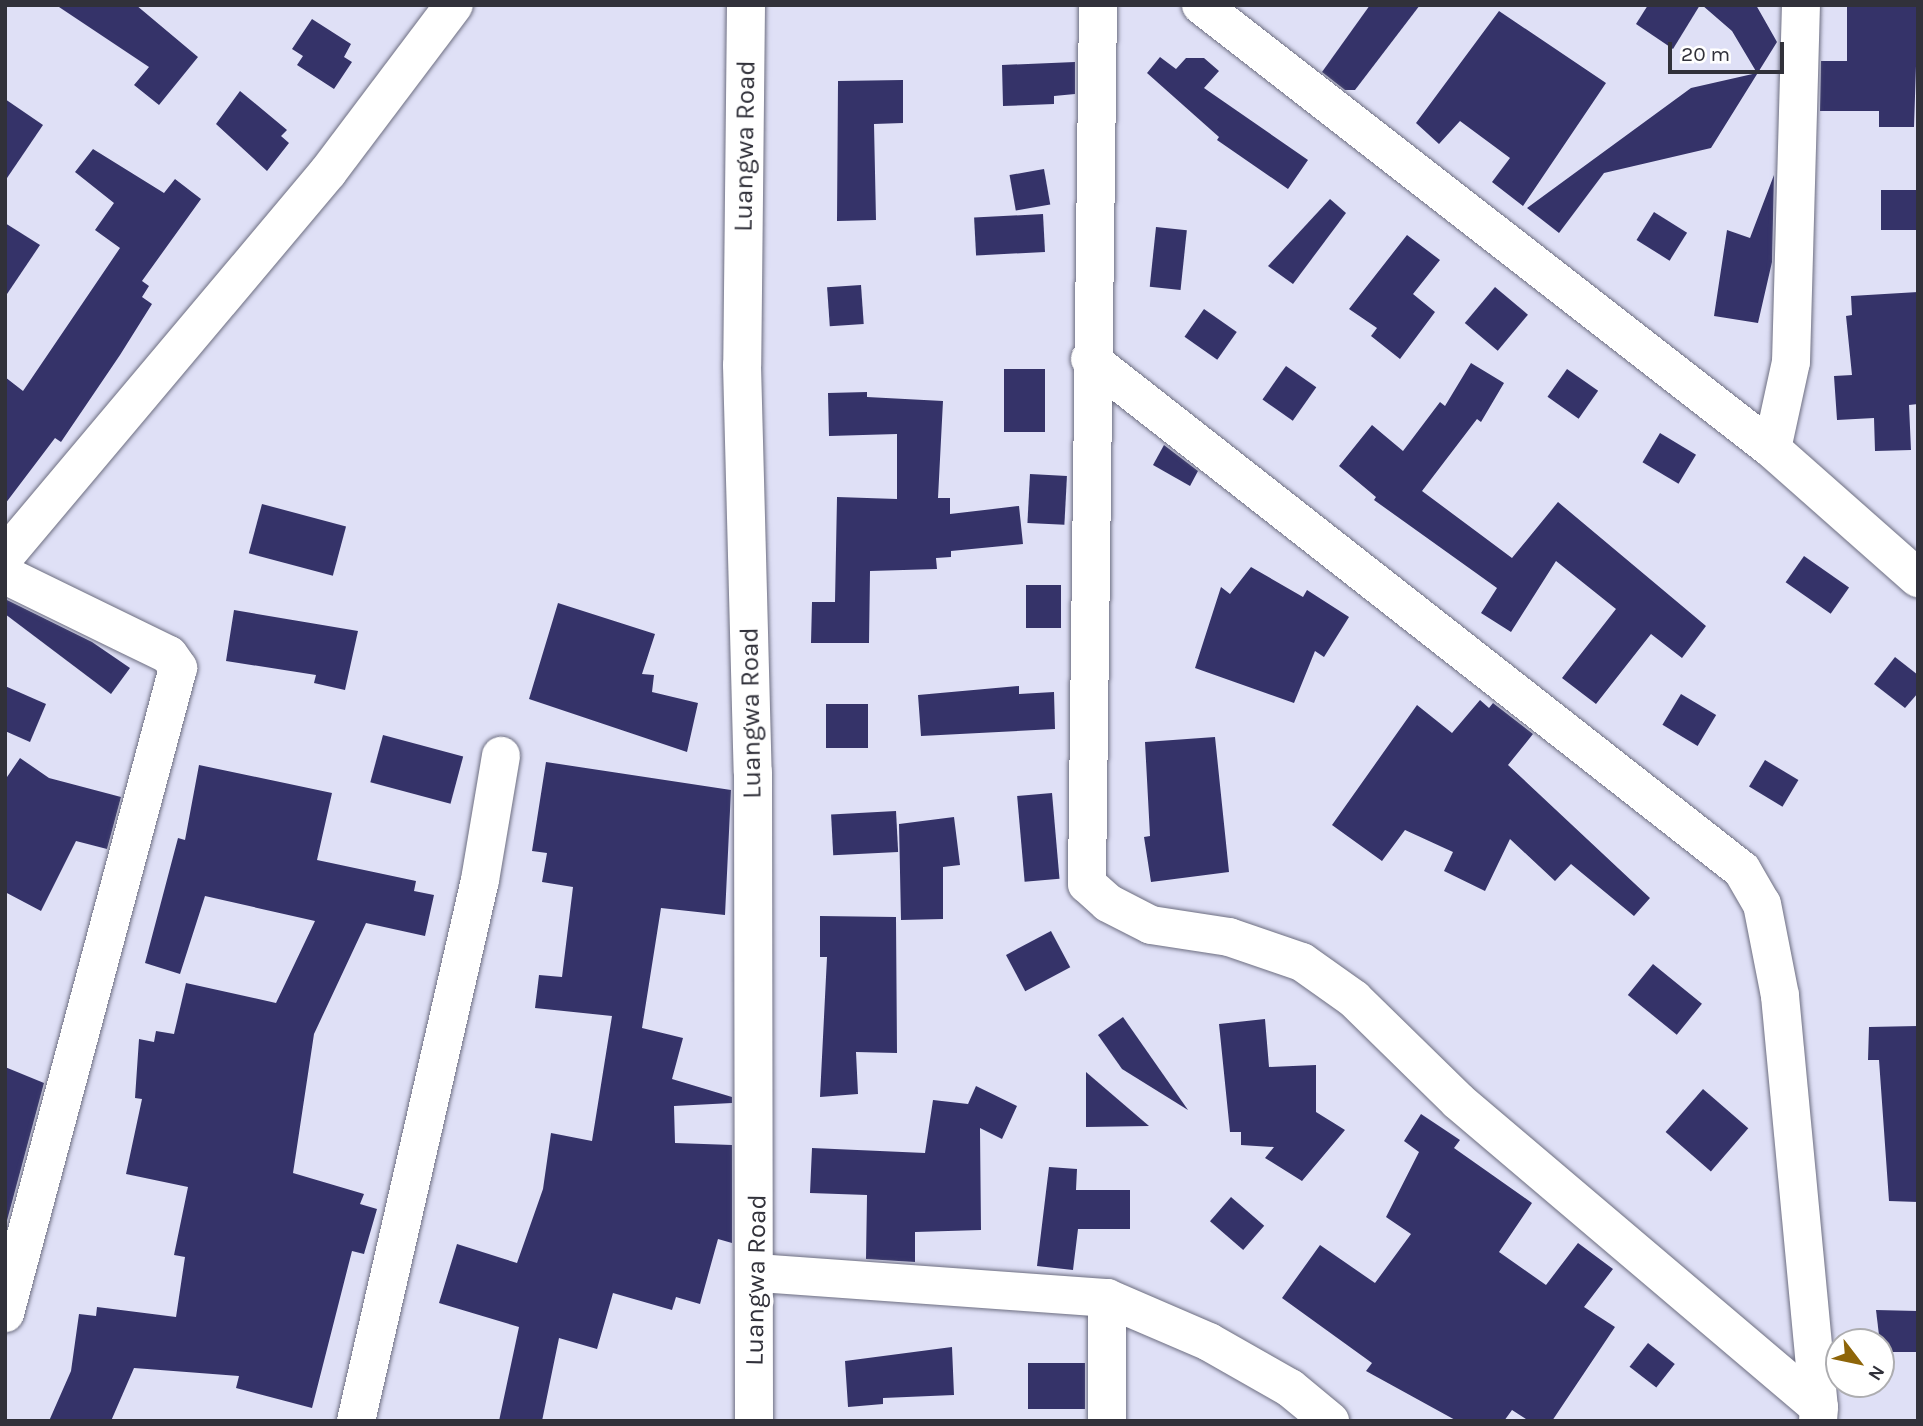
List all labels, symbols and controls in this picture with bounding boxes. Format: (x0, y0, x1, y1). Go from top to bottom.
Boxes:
scale bar (1671, 28, 1786, 72)
text: 20 m (1681, 42, 1730, 66)
street label: Luangwa Road (728, 60, 762, 232)
street label: Luangwa Road (734, 627, 768, 799)
street label: Luangwa Road (739, 1194, 773, 1366)
north arrow (1825, 1328, 1895, 1398)
text: N (1863, 1361, 1889, 1385)

